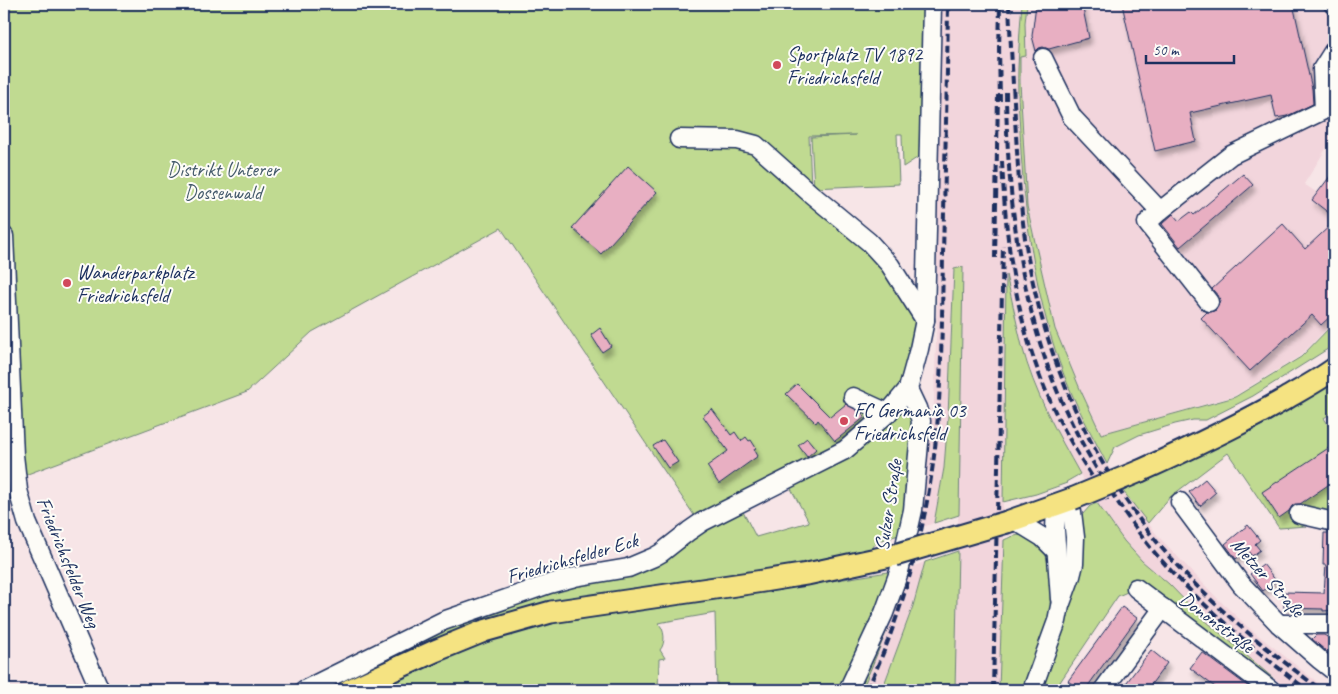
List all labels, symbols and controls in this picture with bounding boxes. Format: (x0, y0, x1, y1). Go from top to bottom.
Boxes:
scale bar (1146, 32, 1233, 64)
text: 50 m (1153, 41, 1180, 60)
place label: Sportplatz TV 1892 Friedrichsfeld (787, 42, 924, 90)
marker: Sportplatz TV 1892 Friedrichsfeld (771, 59, 783, 71)
park label: Distrikt Unterer Dossenwald (167, 157, 280, 205)
place label: Wanderparkplatz Friedrichsfeld (77, 260, 196, 308)
marker: Wanderparkplatz Friedrichsfeld (61, 277, 73, 289)
place label: FC Germania 03 Friedrichsfeld (854, 398, 968, 446)
marker: FC Germania 03 Friedrichsfeld (838, 415, 850, 427)
street label: Sulzer Straße (869, 456, 908, 552)
street label: Friedrichsfelder Weg (31, 493, 107, 633)
street label: Friedrichsfelder Eck (504, 527, 642, 589)
street label: Metzer Straße (1225, 532, 1311, 624)
street label: Dononstraße (1174, 586, 1260, 660)

